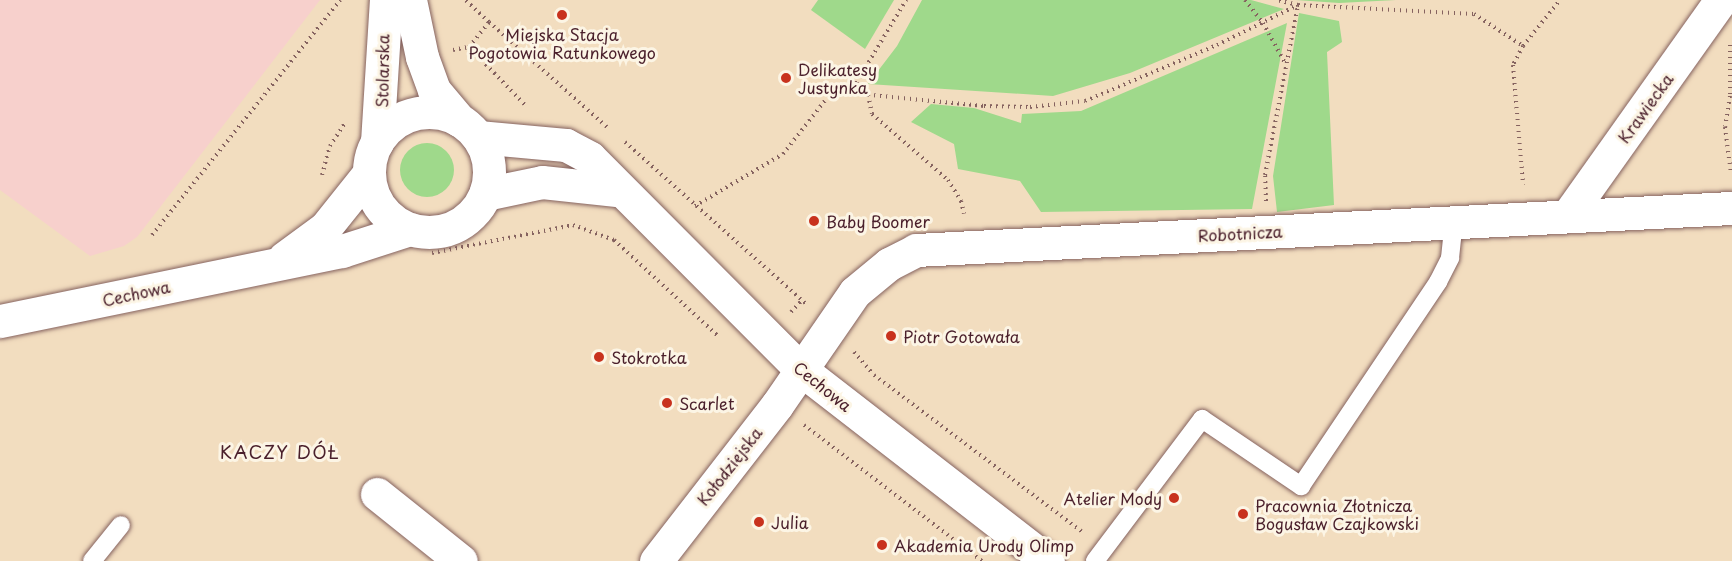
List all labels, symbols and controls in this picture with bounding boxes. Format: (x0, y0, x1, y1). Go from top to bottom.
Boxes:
marker: Miejska Stacja Pogotowia Ratunkowego (555, 8, 569, 22)
place label: Miejska Stacja Pogotowia Ratunkowego (468, 24, 656, 62)
street label: Stolarska (372, 34, 392, 108)
place label: Delikatesy Justynka (798, 59, 877, 97)
street label: Krawiecka (1613, 70, 1677, 146)
marker: Delikatesy Justynka (779, 71, 793, 85)
place label: Baby Boomer (826, 211, 930, 231)
marker: Baby Boomer (807, 214, 821, 228)
street label: Robotnicza (1197, 221, 1283, 245)
street label: Cechowa (100, 276, 172, 310)
place label: Piotr Gotowała (903, 326, 1021, 346)
marker: Piotr Gotowała (884, 329, 898, 343)
place label: Stokrotka (611, 347, 687, 367)
marker: Stokrotka (592, 350, 606, 364)
street label: Cechowa (790, 357, 856, 415)
place label: Scarlet (679, 393, 735, 413)
marker: Scarlet (660, 396, 674, 410)
street label: Kołodziejska (693, 423, 765, 509)
district label: KACZY DÓŁ (220, 441, 340, 463)
place label: Atelier Mody (1063, 488, 1162, 508)
marker: Atelier Mody (1167, 491, 1181, 505)
place label: Pracownia Złotnicza Bogusław Czajkowski (1255, 495, 1420, 533)
marker: Pracownia Złotnicza Bogusław Czajkowski (1236, 507, 1250, 521)
place label: Julia (771, 512, 808, 532)
marker: Julia (752, 515, 766, 529)
place label: Akademia Urody Olimp (894, 535, 1075, 555)
marker: Akademia Urody Olimp (875, 538, 889, 552)

